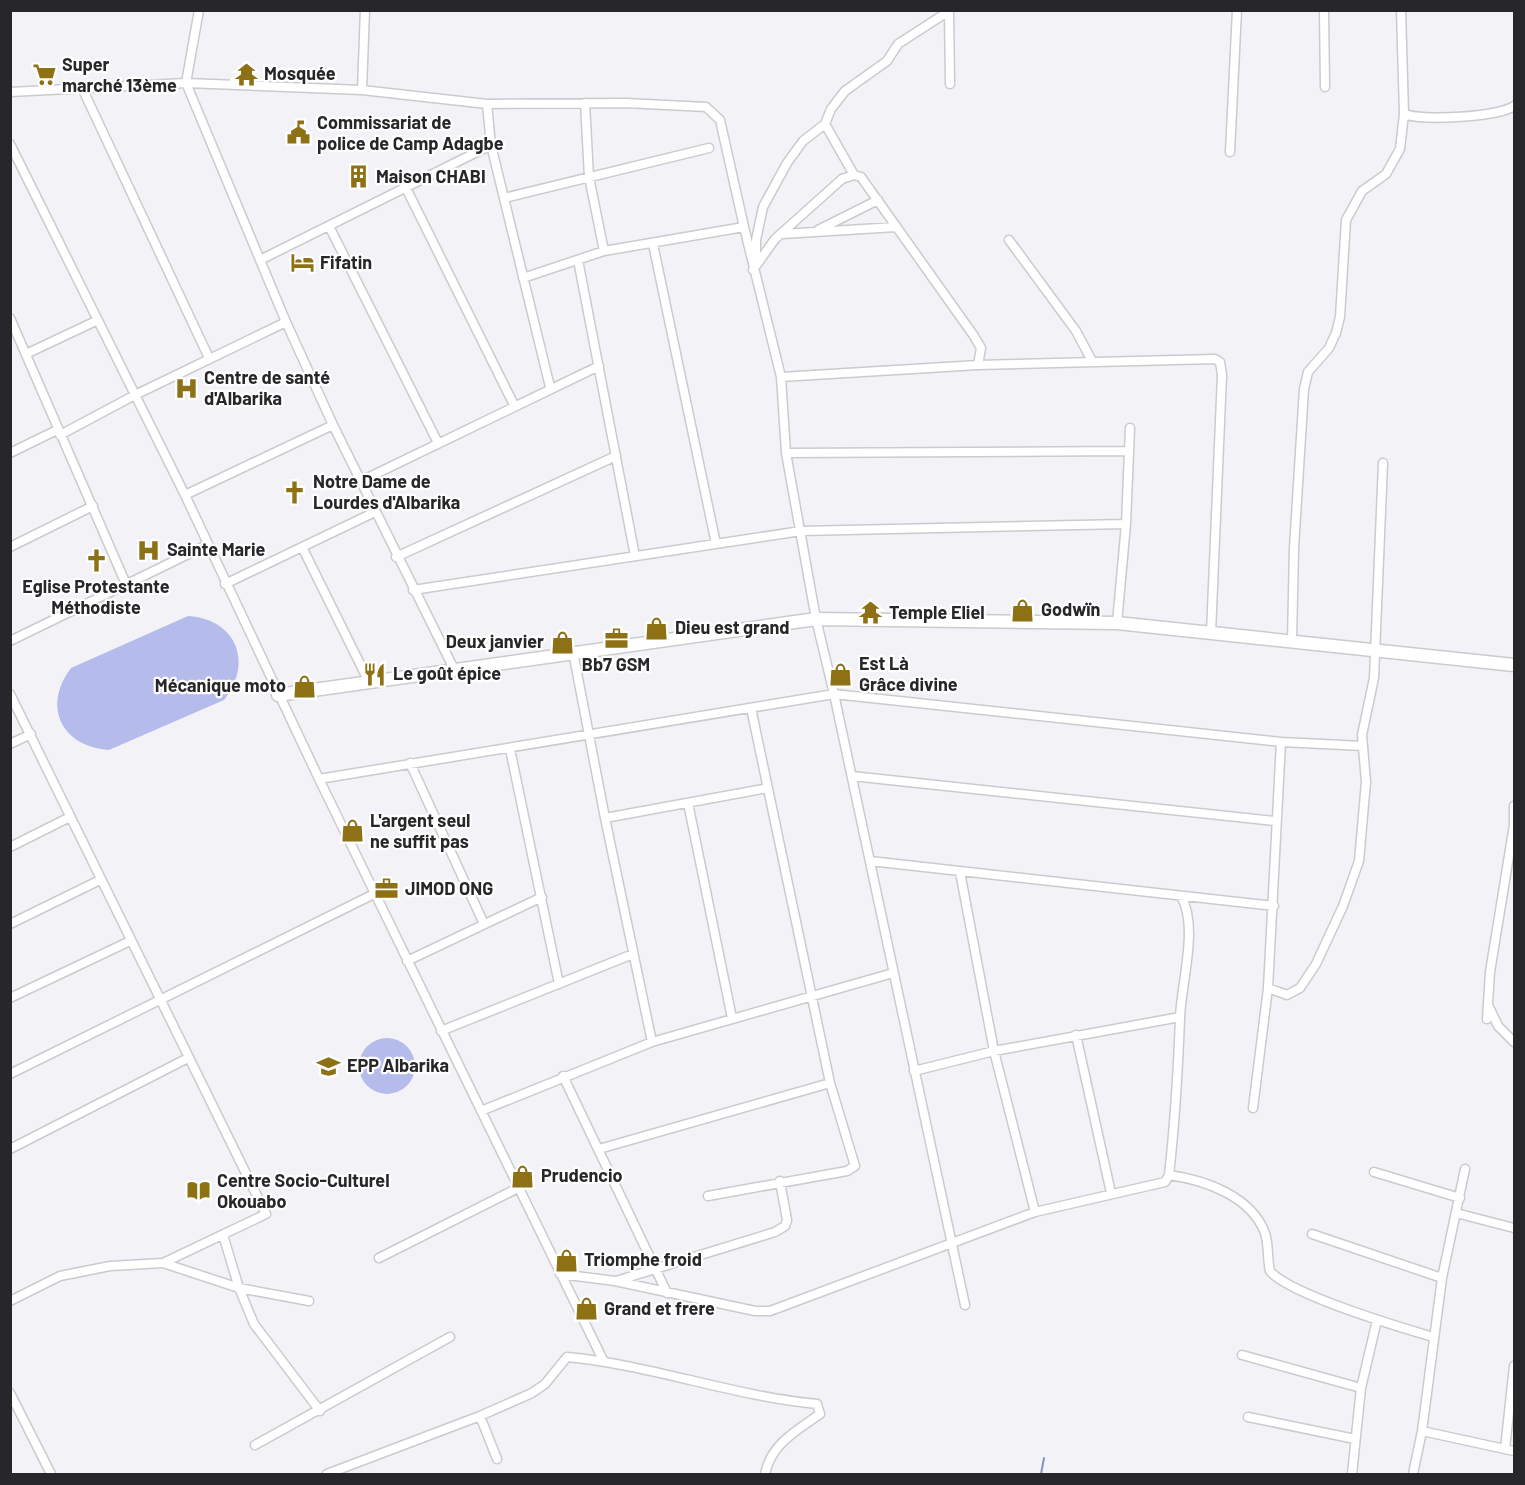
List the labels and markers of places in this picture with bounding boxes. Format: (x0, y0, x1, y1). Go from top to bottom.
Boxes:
place label: Super marché 13ème (62, 53, 177, 96)
temple icon: Mosquée (233, 61, 259, 87)
supermarket icon: Super marché 13ème (31, 62, 57, 88)
place label: Mosquée (264, 62, 336, 84)
place label: Commissariat de police de Camp Adagbe (317, 111, 504, 154)
public building icon: Commissariat de police de Camp Adagbe (286, 120, 312, 146)
building icon: Maison CHABI (345, 164, 371, 190)
place label: Maison CHABI (376, 165, 486, 187)
hotel icon: Fifatin (289, 250, 315, 276)
place label: Fifatin (320, 251, 372, 273)
place label: Centre de santé d'Albarika (204, 366, 330, 409)
hospital icon: Centre de santé d'Albarika (173, 375, 199, 401)
place label: Notre Dame de Lourdes d'Albarika (313, 470, 460, 513)
church icon: Notre Dame de Lourdes d'Albarika (282, 479, 308, 505)
hospital icon: Sainte Marie (136, 537, 162, 563)
place label: Sainte Marie (167, 538, 266, 560)
church icon: Eglise Protestante Méthodiste (83, 548, 109, 574)
place label: Eglise Protestante Méthodiste (22, 575, 170, 618)
shop icon: Godwïn (1010, 597, 1036, 623)
place label: Godwïn (1041, 598, 1100, 620)
temple icon: Temple Eliel (858, 600, 884, 626)
place label: Temple Eliel (889, 601, 985, 623)
shop icon: Dieu est grand (644, 615, 670, 641)
place label: Dieu est grand (675, 616, 789, 638)
office icon: Bb7 GSM (603, 626, 629, 652)
shop icon: Deux janvier (549, 629, 575, 655)
place label: Deux janvier (446, 630, 544, 652)
place label: Est Là Grâce divine (859, 652, 958, 695)
place label: Bb7 GSM (582, 653, 650, 675)
restaurant icon: Le goût épice (362, 661, 388, 687)
shop icon: Est Là Grâce divine (828, 661, 854, 687)
place label: Le goût épice (393, 662, 501, 684)
shop icon: Mécanique moto (291, 673, 317, 699)
place label: Mécanique moto (155, 674, 286, 696)
place label: L'argent seul ne suffit pas (370, 809, 470, 852)
shop icon: L'argent seul ne suffit pas (339, 818, 365, 844)
office icon: JIMOD ONG (374, 876, 400, 902)
place label: JIMOD ONG (405, 877, 493, 899)
school or university icon: EPP Albarika (316, 1053, 342, 1079)
place label: EPP Albarika (347, 1054, 449, 1076)
shop icon: Prudencio (510, 1163, 536, 1189)
place label: Prudencio (541, 1164, 623, 1186)
place label: Centre Socio-Culturel Okouabo (217, 1169, 390, 1212)
library icon: Centre Socio-Culturel Okouabo (186, 1178, 212, 1204)
shop icon: Triomphe froid (553, 1247, 579, 1273)
place label: Triomphe froid (584, 1248, 702, 1270)
shop icon: Grand et frere (573, 1296, 599, 1322)
place label: Grand et frere (604, 1297, 715, 1319)

